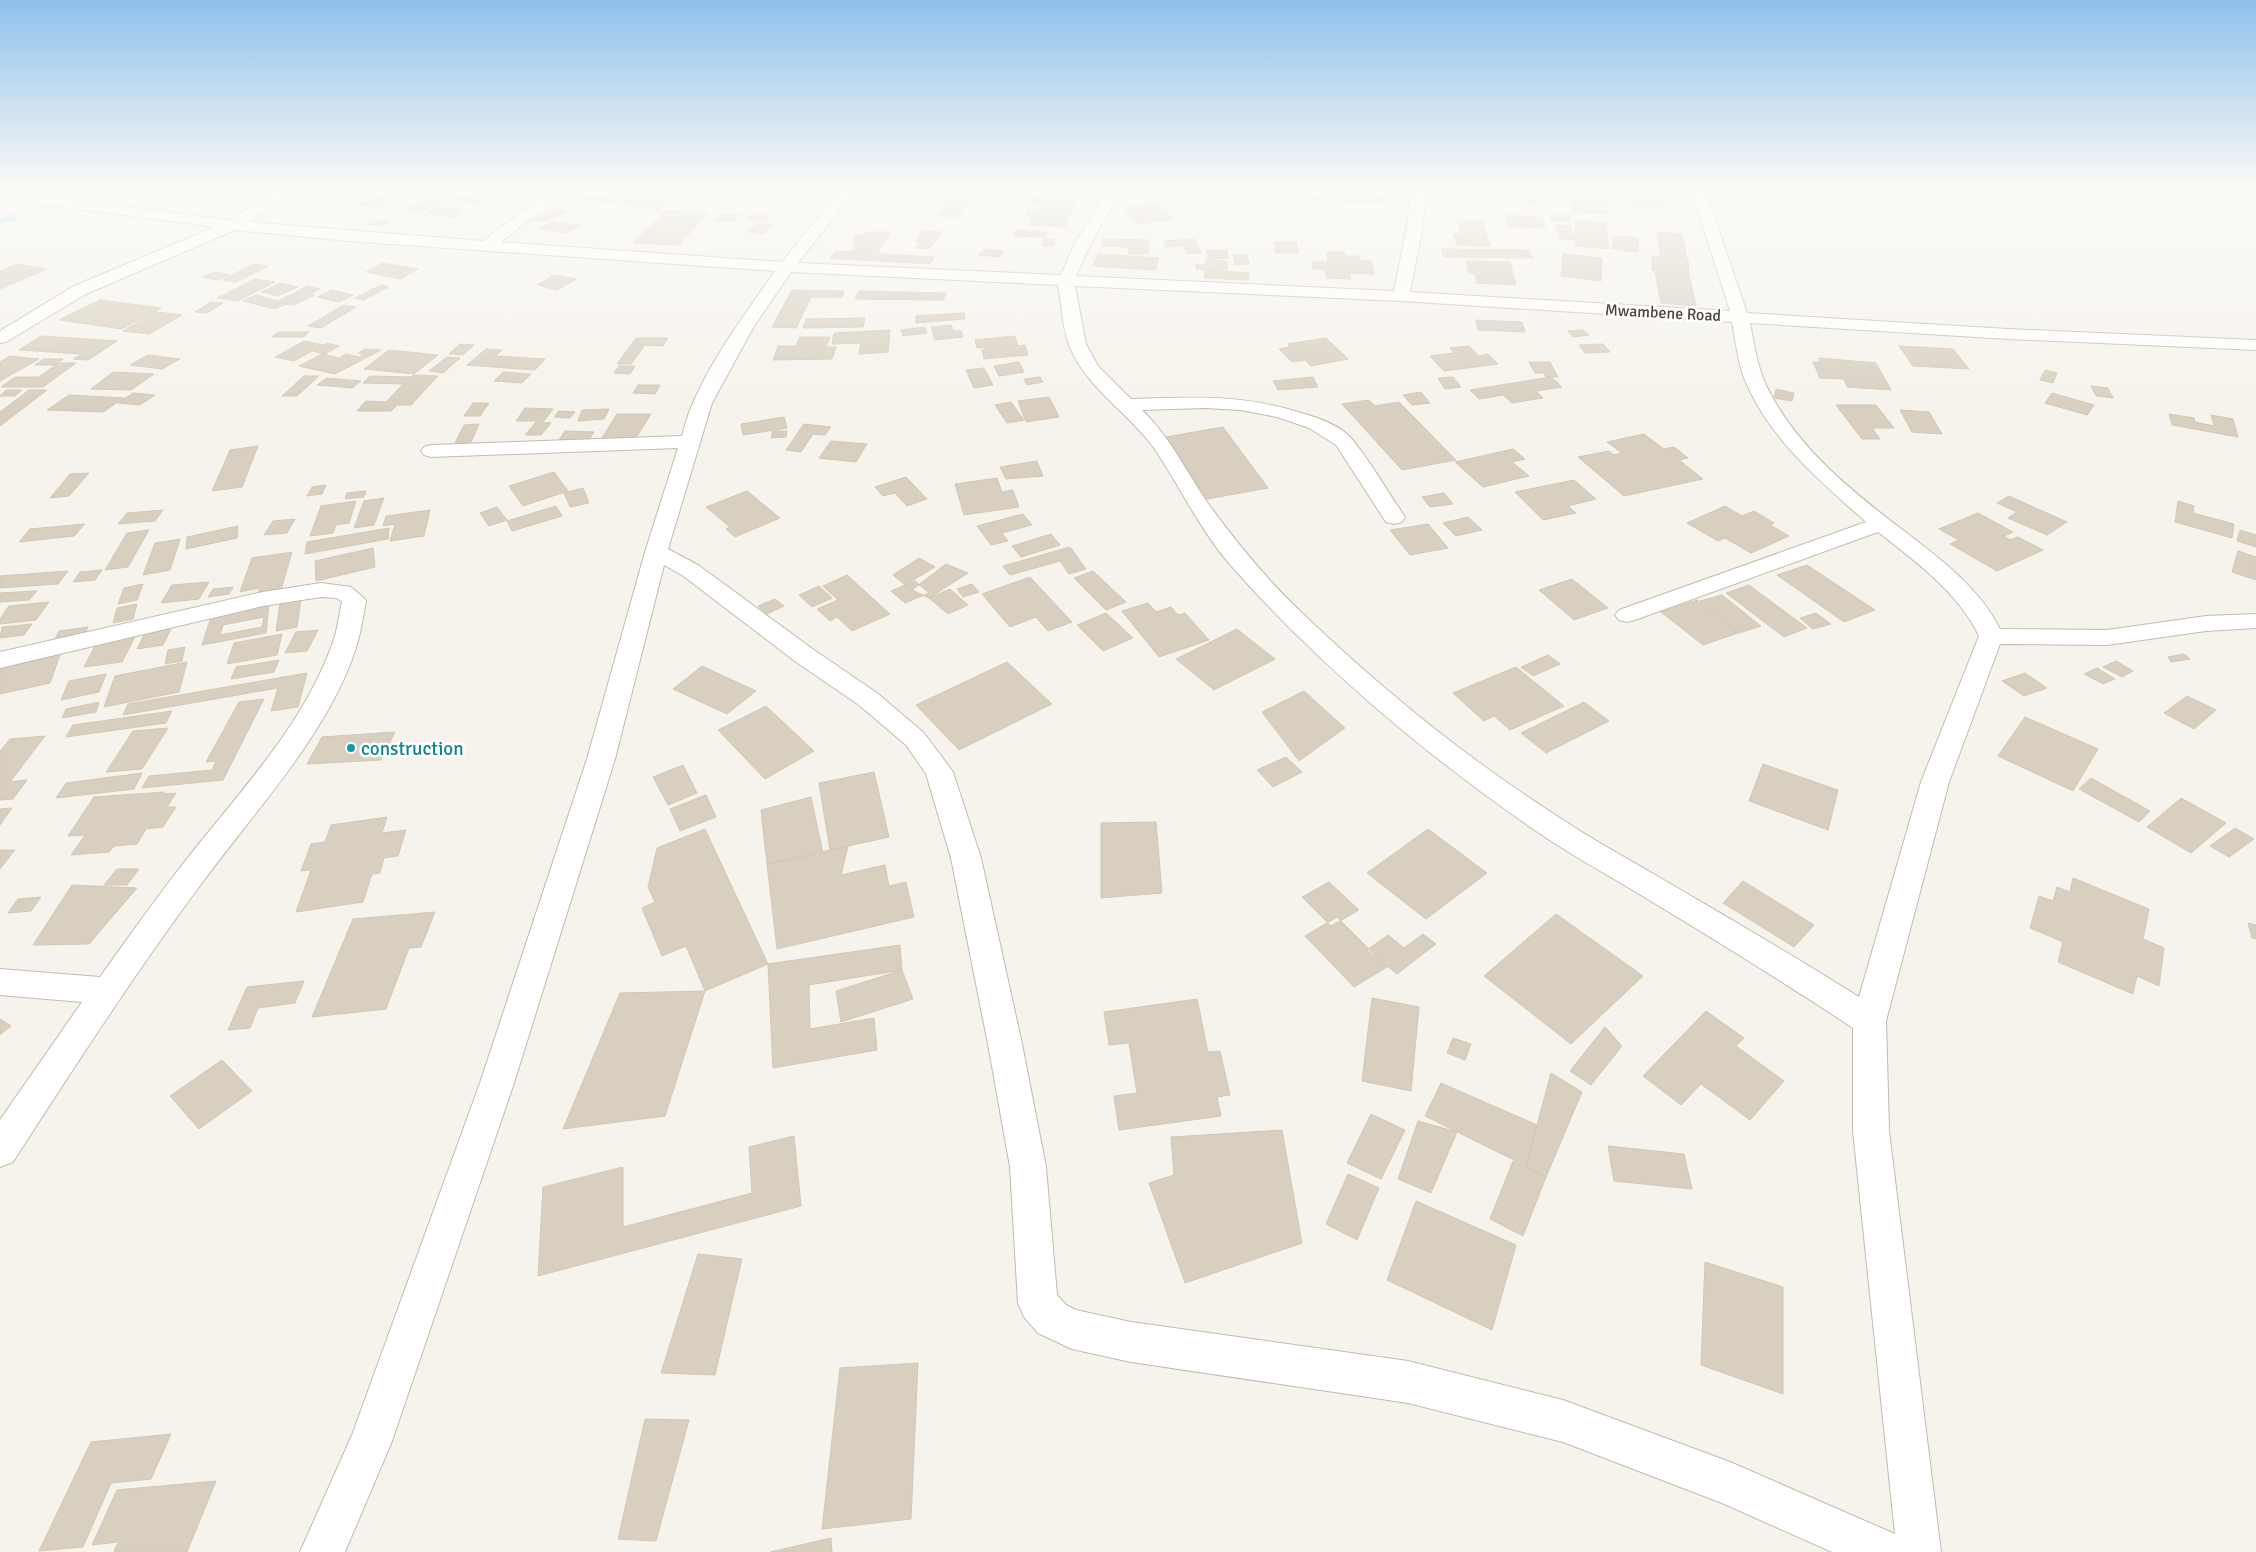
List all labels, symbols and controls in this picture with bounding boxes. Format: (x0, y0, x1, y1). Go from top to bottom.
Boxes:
street label: Mwambene Road (1604, 300, 1721, 326)
place label: construction (361, 737, 464, 761)
marker: construction (345, 742, 357, 754)

